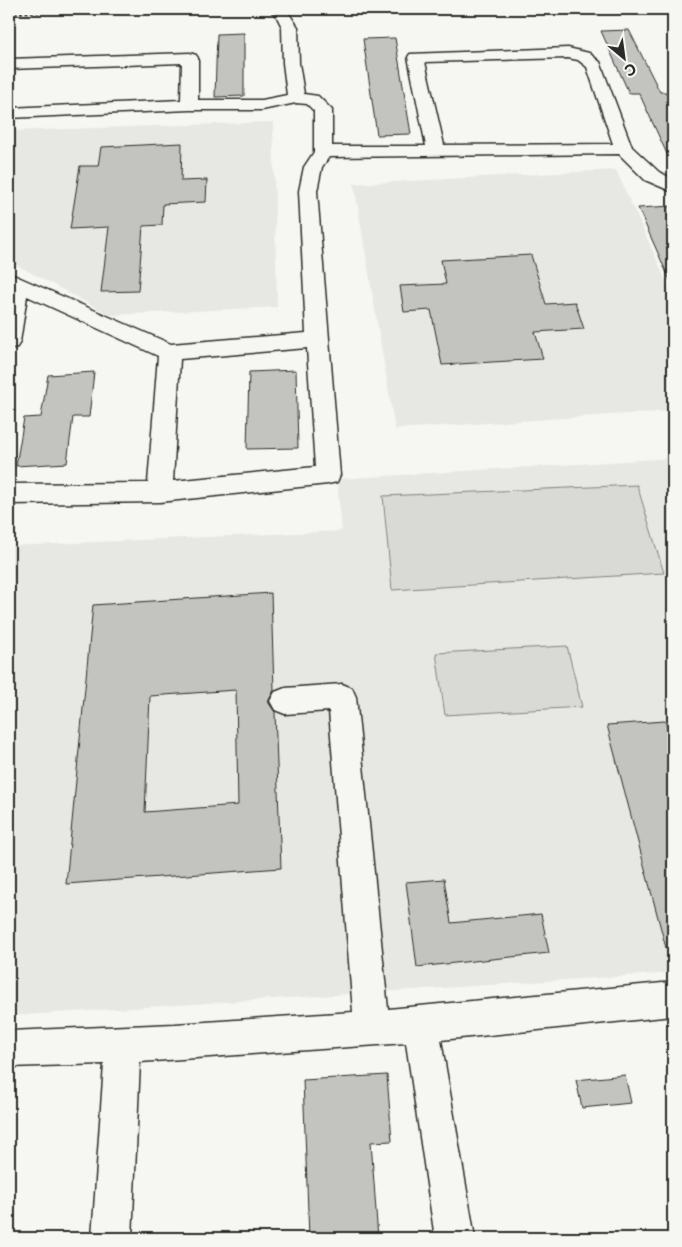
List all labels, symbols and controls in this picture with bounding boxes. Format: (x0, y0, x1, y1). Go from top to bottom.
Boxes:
north arrow (600, 32, 650, 82)
text: С (621, 58, 640, 82)

